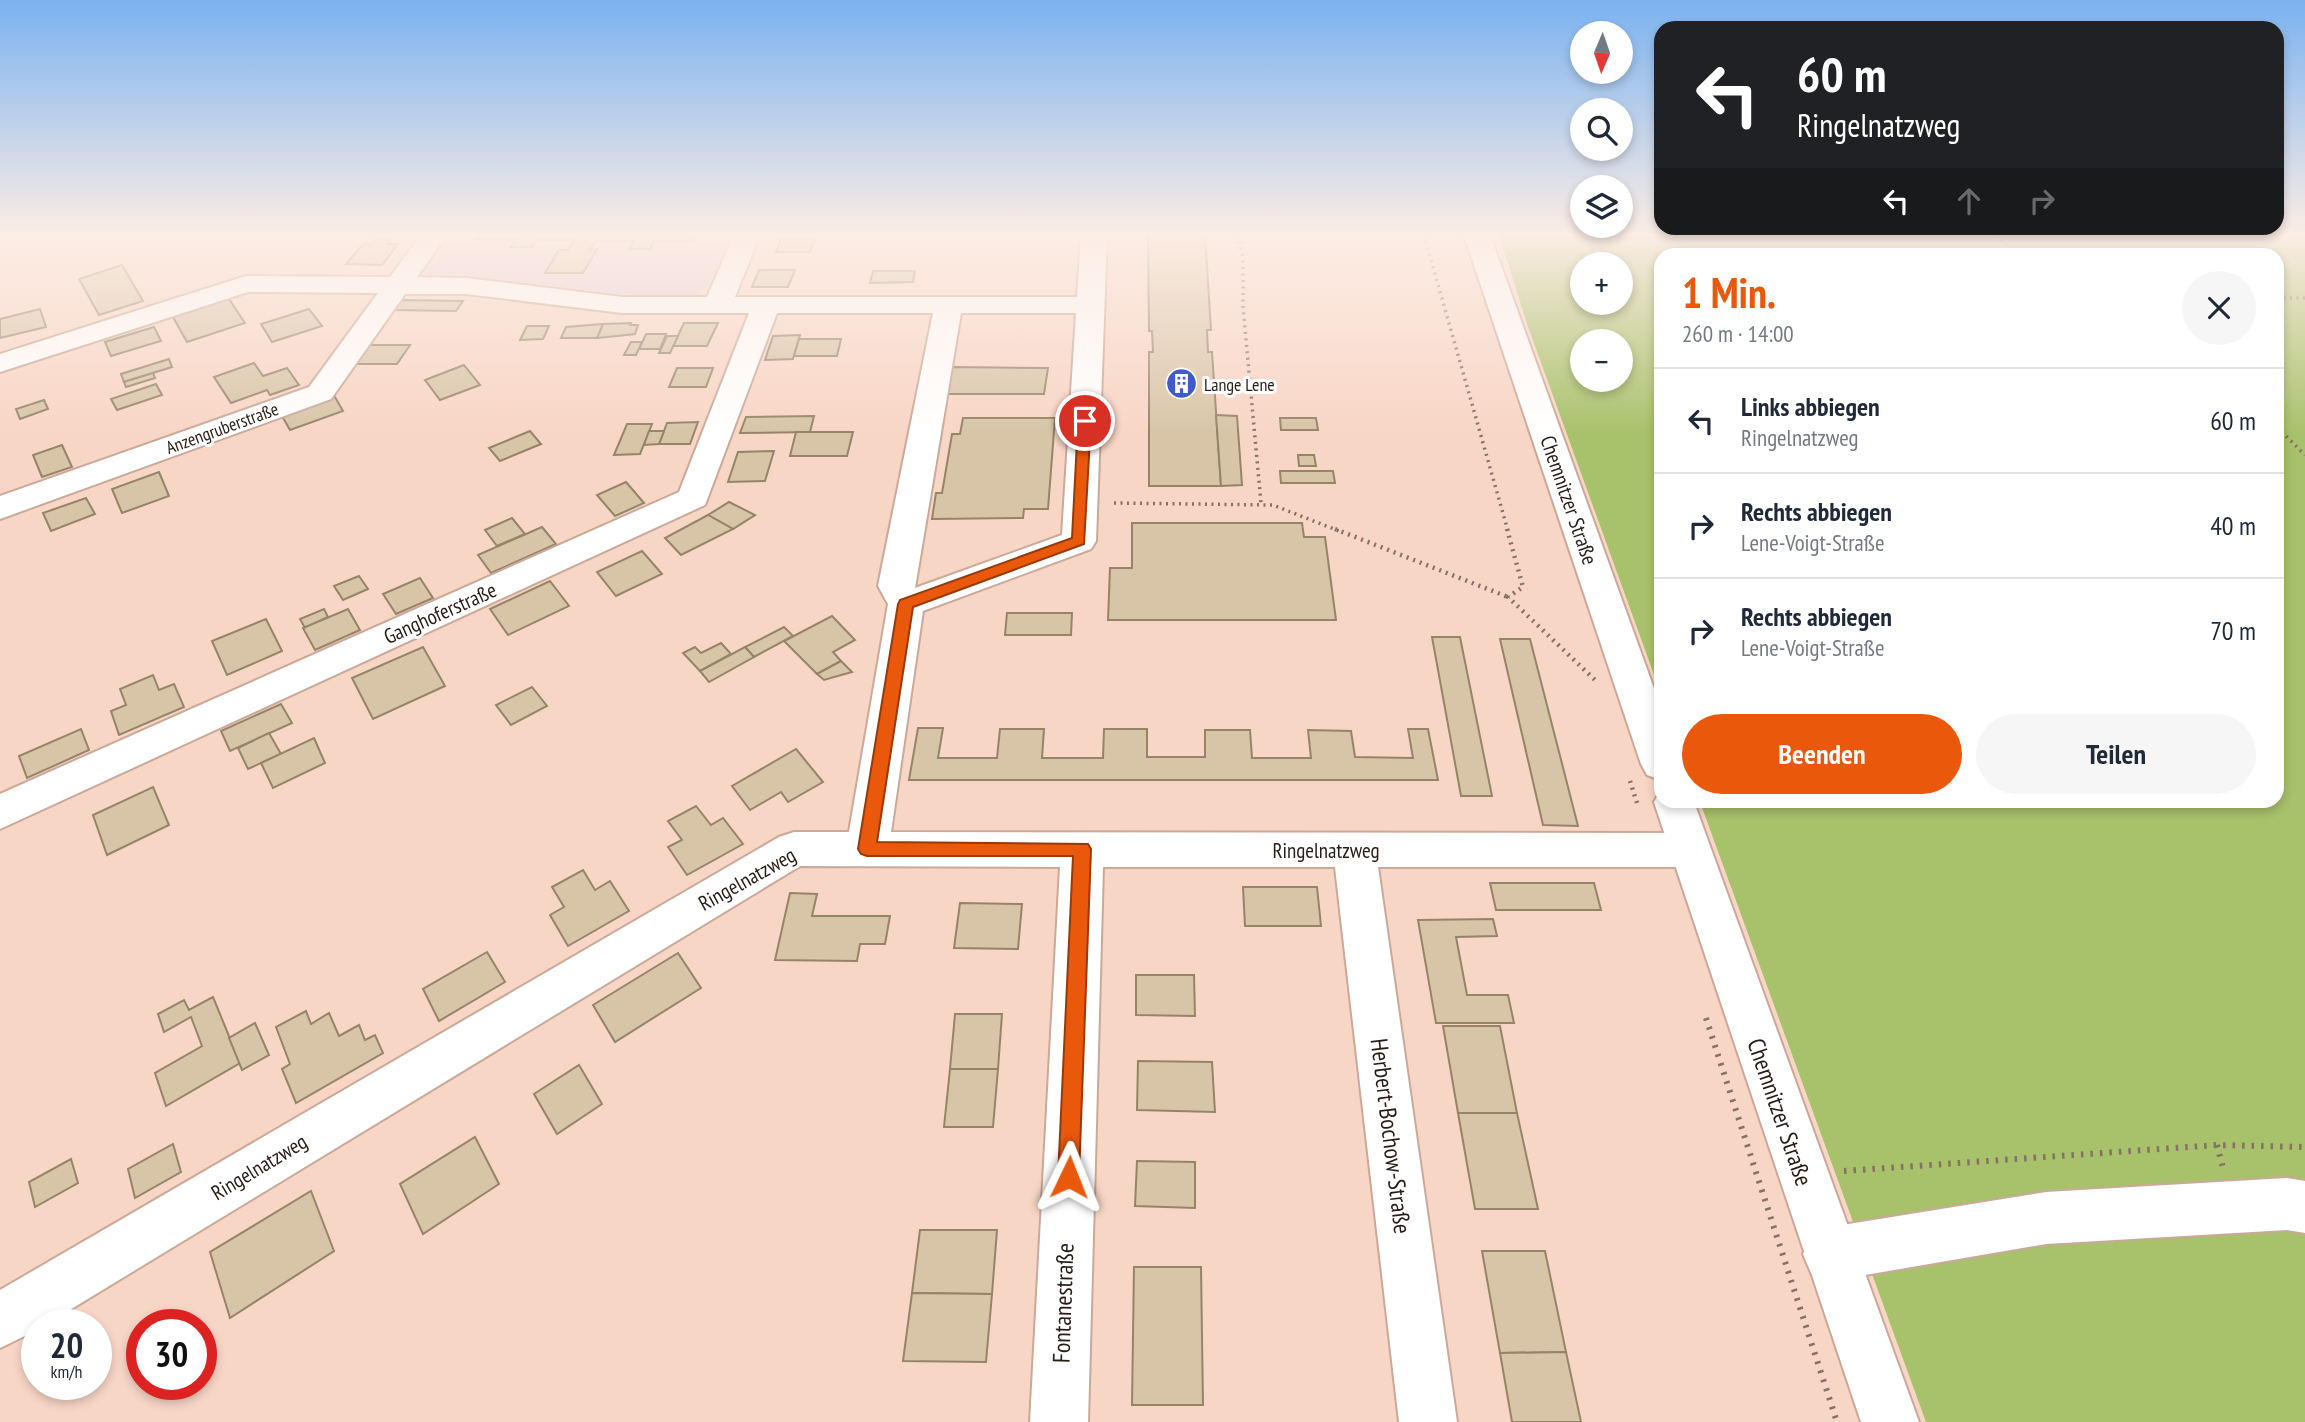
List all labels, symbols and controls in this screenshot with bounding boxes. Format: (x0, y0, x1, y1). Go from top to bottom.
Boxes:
north arrow (1570, 21, 1633, 84)
map controls (1570, 21, 1633, 392)
text: 60 m (1797, 42, 1886, 106)
icon: left (1682, 49, 1773, 140)
button: search (1570, 98, 1633, 161)
text: Ringelnatzweg (1797, 104, 1960, 146)
button: layers (1570, 175, 1633, 238)
icon: left (1877, 182, 1915, 220)
icon: ahead (1950, 182, 1988, 220)
icon: right (2023, 182, 2061, 220)
button: + (1570, 252, 1633, 315)
text: 1 Min. (1682, 265, 1776, 320)
button: close (2182, 271, 2256, 345)
text: 260 m · 14:00 (1682, 319, 1794, 348)
button: − (1570, 329, 1633, 392)
building icon: Lange Lene (1164, 367, 1198, 401)
place label: Lange Lene (1204, 373, 1275, 396)
text: Links abbiegen (1741, 390, 1880, 423)
pin (1055, 391, 1115, 451)
street label: Anzengruberstraße (163, 397, 281, 459)
icon: arrive (1066, 402, 1104, 440)
icon: left (1682, 402, 1720, 440)
text: 60 m (2210, 404, 2256, 437)
text: Ringelnatzweg (1741, 423, 1858, 452)
street label: Chemnitzer Straße (1534, 432, 1604, 568)
text: Rechts abbiegen (1741, 495, 1892, 528)
icon: right (1682, 507, 1720, 545)
text: 40 m (2210, 509, 2256, 542)
text: Lene-Voigt-Straße (1741, 528, 1884, 557)
street label: Ganghoferstraße (379, 576, 501, 650)
text: Rechts abbiegen (1741, 600, 1892, 633)
icon: right (1682, 612, 1720, 650)
text: 70 m (2210, 614, 2256, 647)
text: Lene-Voigt-Straße (1741, 633, 1884, 662)
button: Beenden (1682, 714, 1962, 794)
button: Teilen (1976, 714, 2256, 794)
street label: Ringelnatzweg (1272, 837, 1380, 864)
street label: Ringelnatzweg (694, 841, 800, 917)
street label: Chemnitzer Straße (1740, 1034, 1820, 1190)
street label: Herbert-Bochow-Straße (1364, 1037, 1418, 1235)
street label: Ringelnatzweg (206, 1128, 312, 1206)
position arrow (1032, 1140, 1106, 1214)
street label: Fontanestraße (1045, 1243, 1081, 1363)
speed limit sign: 30 (126, 1309, 217, 1400)
text: 20 (50, 1322, 83, 1368)
text: km/h (51, 1360, 82, 1383)

